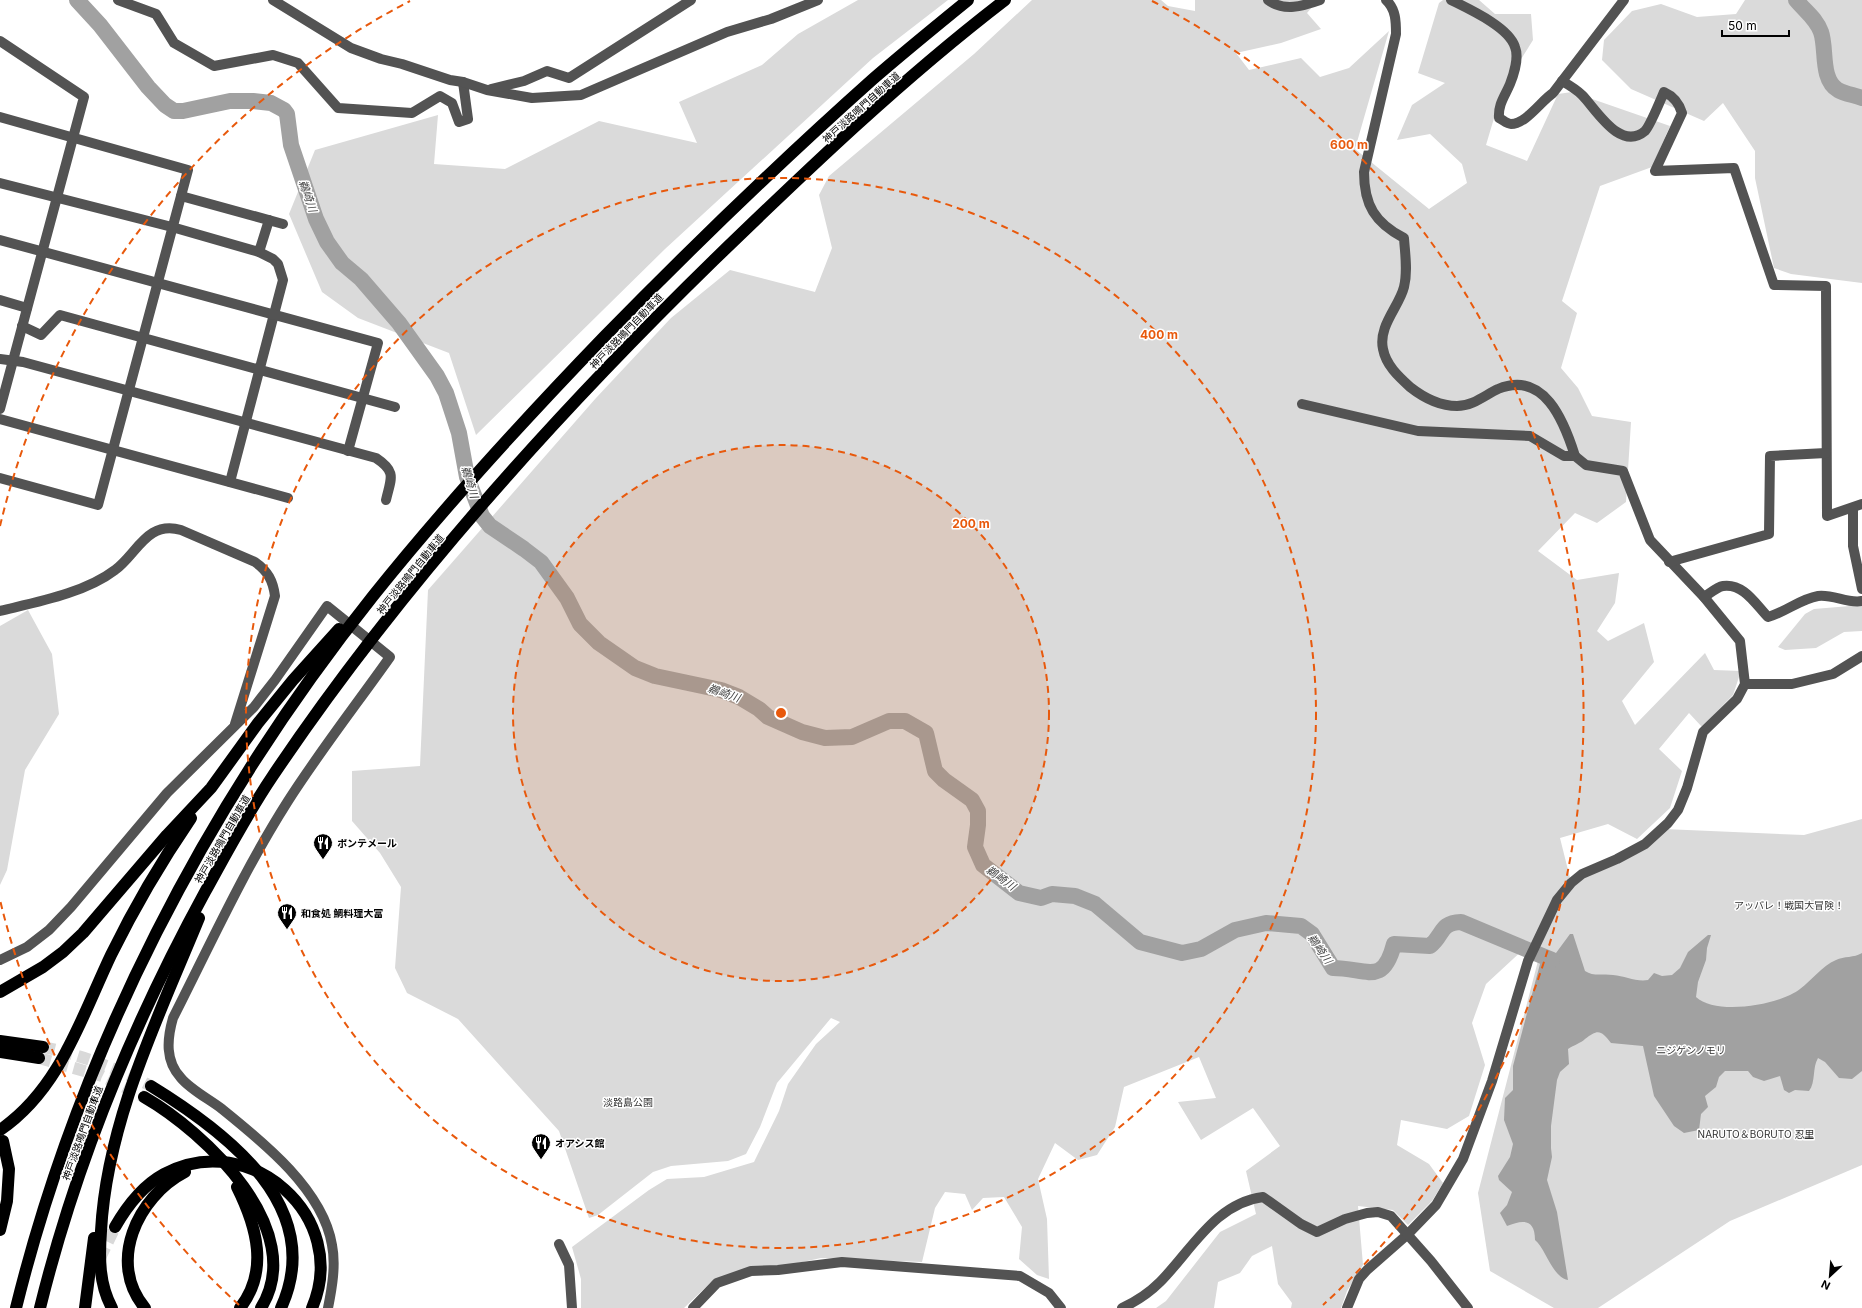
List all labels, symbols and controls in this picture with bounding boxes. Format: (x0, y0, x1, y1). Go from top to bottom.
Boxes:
scale bar (1722, 12, 1789, 38)
text: 50 m (1728, 18, 1757, 33)
street label: 神戸淡路鳴門自動車道 (820, 69, 902, 145)
text: 600 m (1330, 137, 1368, 152)
water label: 鵜崎川 (296, 178, 320, 215)
street label: 神戸淡路鳴門自動車道 (587, 291, 665, 371)
text: 400 m (1140, 327, 1178, 342)
water label: 鵜崎川 (458, 464, 482, 501)
text: 200 m (952, 516, 990, 531)
street label: 神戸淡路鳴門自動車道 (374, 531, 446, 617)
water label: 鵜崎川 (706, 681, 743, 705)
centre of rings (774, 706, 788, 720)
street label: 神戸淡路鳴門自動車道 (192, 793, 252, 885)
restaurant icon: ポンテメール (312, 832, 334, 860)
place label: ポンテメール (337, 837, 397, 849)
water label: 鵜崎川 (983, 863, 1019, 894)
park label: アッパレ！戦国大冒険！ (1734, 899, 1844, 911)
restaurant icon: 和食処 鯛料理大富 (276, 902, 298, 930)
place label: 和食処 鯛料理大富 (301, 907, 383, 919)
water label: 鵜崎川 (1305, 931, 1336, 967)
park label: ニジゲンノモリ (1656, 1044, 1726, 1056)
street label: 神戸淡路鳴門自動車道 (59, 1084, 105, 1182)
park label: 淡路島公園 (603, 1096, 653, 1108)
park label: NARUTO＆BORUTO 忍里 (1698, 1128, 1814, 1140)
restaurant icon: オアシス館 (530, 1132, 552, 1160)
place label: オアシス館 (555, 1137, 605, 1149)
north arrow (1810, 1256, 1850, 1296)
text: N (1819, 1277, 1832, 1293)

